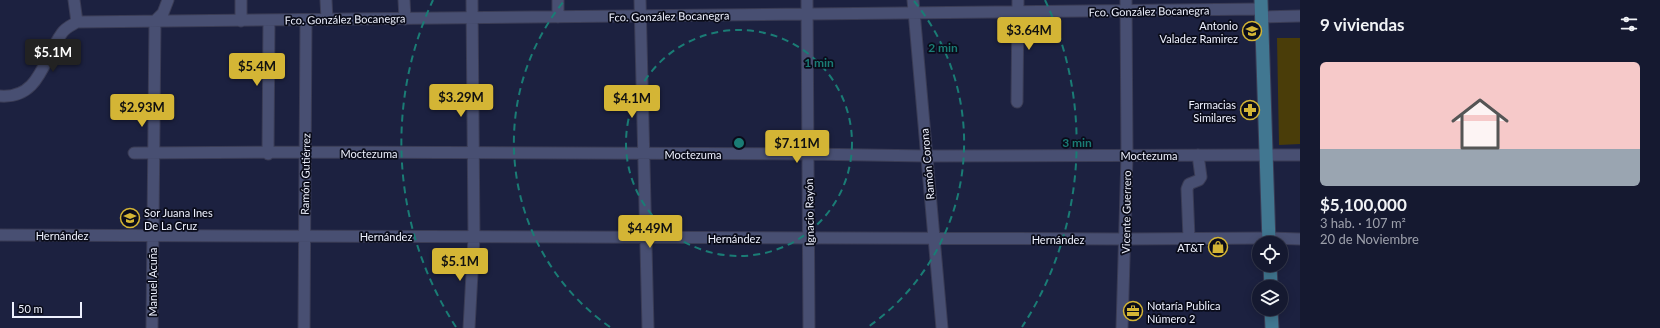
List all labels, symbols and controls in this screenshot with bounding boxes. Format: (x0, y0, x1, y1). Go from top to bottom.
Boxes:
street label: Fco. González Bocanegra (1089, 3, 1209, 19)
street label: Fco. González Bocanegra (609, 8, 729, 24)
street label: Fco. González Bocanegra (285, 11, 405, 27)
icon: filters (1618, 13, 1640, 35)
text: 9 viviendas (1320, 14, 1405, 35)
pin: $3.64M (996, 17, 1062, 51)
place label: Antonio Valadez Ramirez (1160, 19, 1238, 45)
school or university icon: Antonio Valadez Ramirez (1241, 20, 1263, 42)
text: $3.64M (1006, 22, 1052, 38)
pin: $5.1M (25, 39, 81, 73)
text: 2 min (928, 40, 958, 55)
text: $5.1M (34, 44, 72, 60)
pin: $5.4M (229, 53, 285, 87)
text: 1 min (804, 55, 834, 70)
text: $5.4M (238, 58, 276, 74)
pin: $3.29M (428, 84, 494, 118)
pin: $4.1M (604, 85, 660, 119)
icon: home (1444, 88, 1516, 160)
text: $3.29M (438, 89, 484, 105)
text: $4.1M (613, 90, 651, 106)
pin: $2.93M (109, 94, 175, 128)
place label: Farmacias Similares (1188, 98, 1236, 124)
text: $2.93M (119, 99, 165, 115)
pharmacy icon: Farmacias Similares (1239, 99, 1261, 121)
street label: Ramón Corona (917, 128, 937, 200)
pin: $7.11M (764, 130, 830, 164)
street label: Ramón Gutiérrez (298, 133, 312, 215)
text: $7.11M (774, 135, 820, 151)
text: 3 min (1062, 135, 1092, 150)
centre of rings (732, 136, 746, 150)
street label: Moctezuma (341, 147, 397, 160)
street label: Moctezuma (665, 148, 721, 161)
street label: Moctezuma (1121, 149, 1177, 162)
street label: Vicente Guerrero (1119, 170, 1133, 254)
street label: Ignacio Rayón (802, 178, 816, 246)
text: $5,100,000 (1320, 194, 1407, 215)
place label: Sor Juana Ines De La Cruz (144, 206, 213, 232)
school or university icon: Sor Juana Ines De La Cruz (119, 207, 141, 229)
pin: $4.49M (617, 215, 683, 249)
text: 3 hab. · 107 m² (1320, 215, 1406, 231)
text: $4.49M (627, 220, 673, 236)
street label: Hernández (36, 229, 88, 242)
street label: Hernández (360, 230, 412, 243)
text: 20 de Noviembre (1320, 231, 1419, 247)
street label: Hernández (708, 232, 760, 245)
street label: Hernández (1032, 233, 1084, 246)
shop icon: AT&T (1207, 236, 1229, 258)
map controls (1252, 236, 1288, 316)
button: locate (1252, 236, 1288, 272)
place label: AT&T (1177, 241, 1205, 254)
street label: Manuel Acuña (146, 248, 159, 316)
pin: $5.1M (432, 248, 488, 282)
text: $5.1M (441, 253, 479, 269)
button: layers (1252, 280, 1288, 316)
place label: Notaría Publica Número 2 (1147, 299, 1221, 325)
scale bar (12, 300, 82, 319)
office icon: Notaría Publica Número 2 (1122, 300, 1144, 322)
text: 50 m (18, 302, 43, 315)

